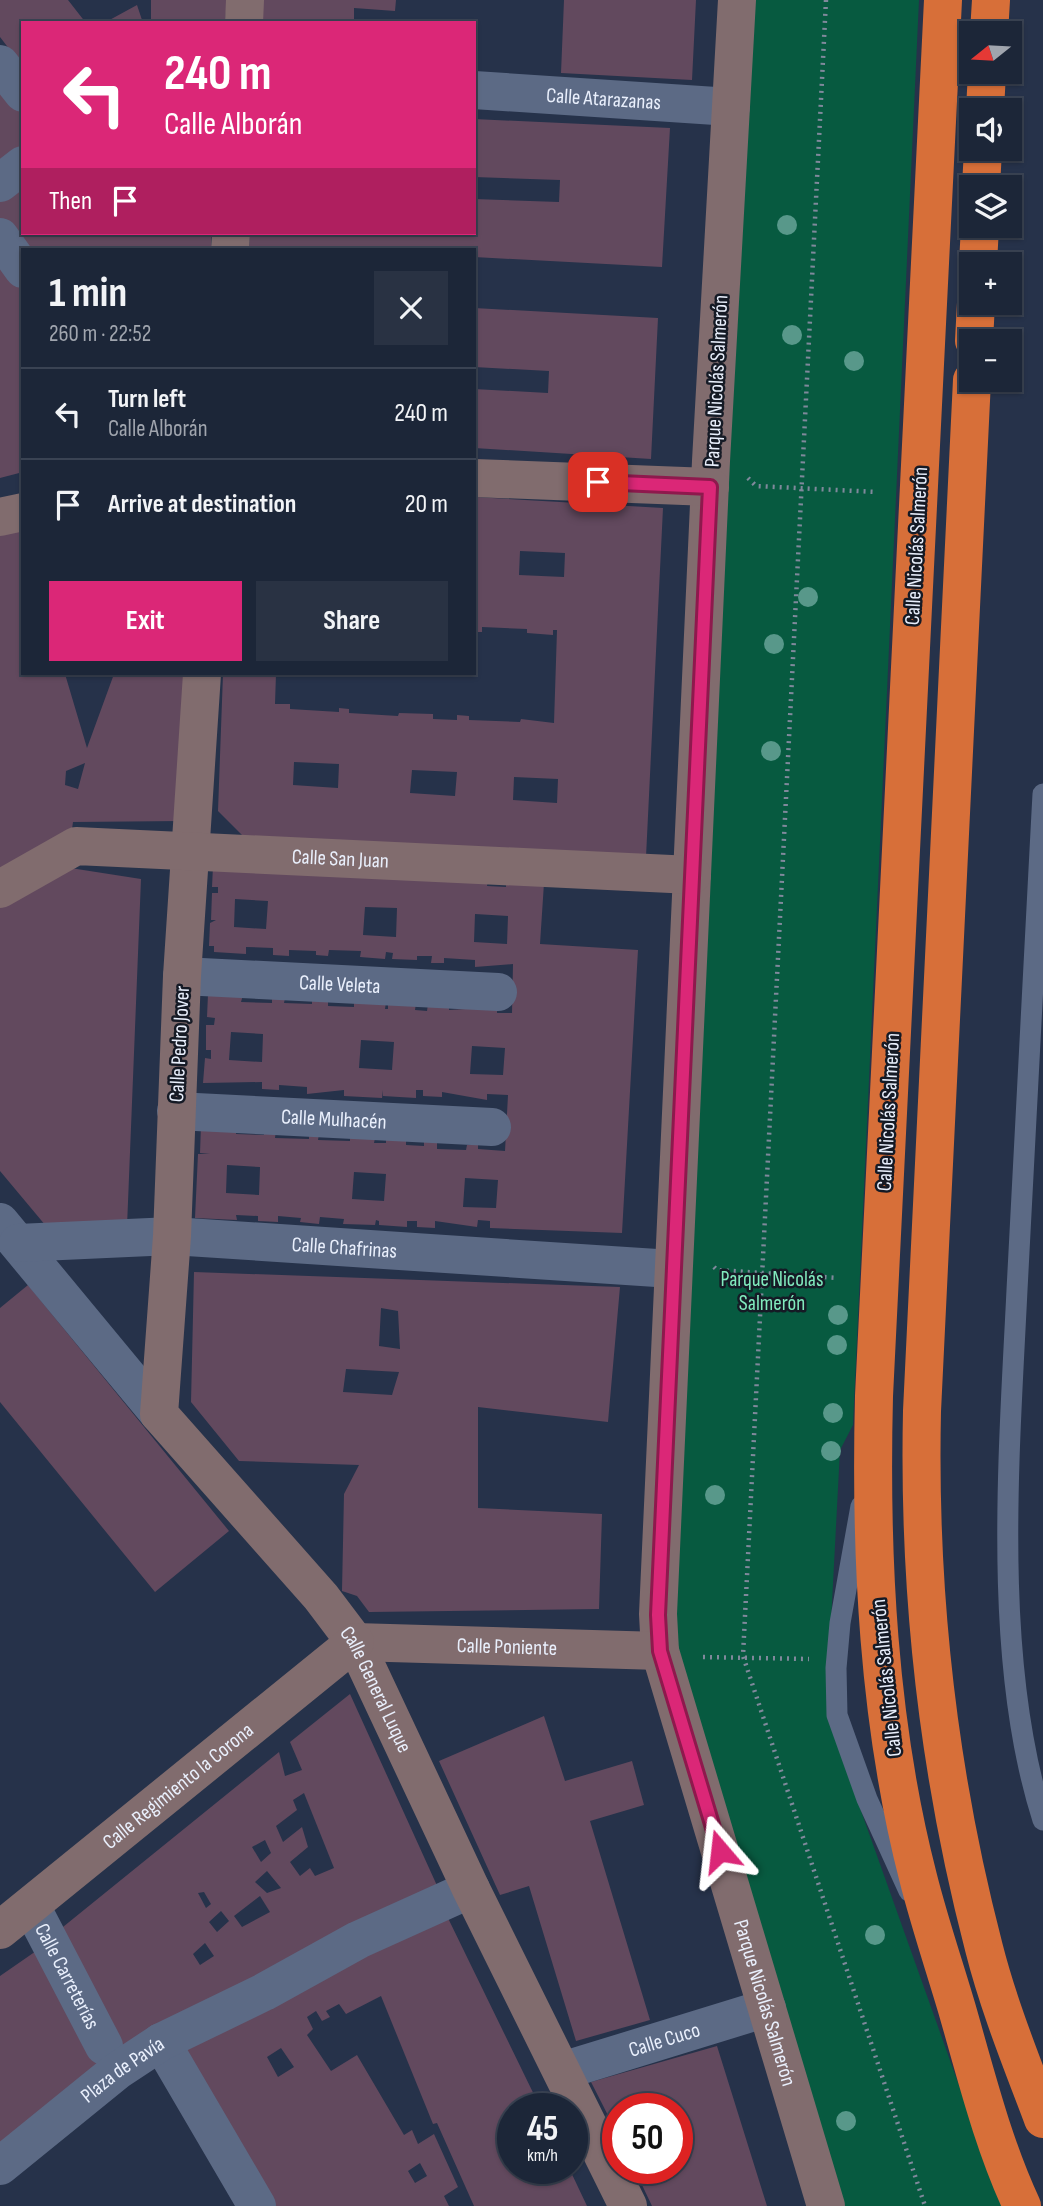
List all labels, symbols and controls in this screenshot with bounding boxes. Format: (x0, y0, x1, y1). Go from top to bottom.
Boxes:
north arrow (959, 21, 1022, 84)
map controls (959, 21, 1022, 392)
text: 240 m (164, 45, 272, 104)
icon: left (49, 49, 140, 140)
street label: Calle Atarazanas (545, 83, 662, 115)
button: sound (959, 98, 1022, 161)
text: Calle Alborán (164, 105, 302, 144)
button: layers (959, 175, 1022, 238)
icon: arrive (106, 182, 144, 220)
text: Then (49, 186, 92, 217)
button: + (959, 252, 1022, 315)
text: 1 min (49, 268, 127, 319)
button: close (374, 271, 448, 345)
street label: Parque Nicolás Salmerón (700, 294, 733, 468)
text: 260 m · 22:52 (49, 320, 151, 348)
button: − (959, 329, 1022, 392)
text: Turn left (108, 384, 186, 415)
icon: left (49, 395, 87, 433)
text: 240 m (394, 398, 448, 429)
text: Calle Alborán (108, 415, 208, 443)
pin (568, 452, 628, 512)
icon: arrive (579, 463, 617, 501)
street label: Calle Nicolás Salmerón (900, 466, 933, 626)
icon: arrive (49, 486, 87, 524)
text: Arrive at destination (108, 489, 296, 520)
text: 20 m (405, 489, 448, 520)
button: Exit (49, 581, 242, 661)
button: Share (256, 581, 448, 661)
street label: Calle San Juan (291, 844, 389, 874)
street label: Calle Veleta (298, 970, 381, 999)
street label: Calle Pedro Jover (164, 985, 195, 1103)
street label: Calle Nicolás Salmerón (872, 1032, 905, 1192)
street label: Calle Mulhacén (280, 1104, 387, 1135)
street label: Calle Chafrinas (291, 1232, 398, 1264)
park label: Parque Nicolás Salmerón (721, 1267, 823, 1316)
street label: Calle Nicolás Salmerón (866, 1598, 907, 1758)
street label: Calle General Luque (334, 1621, 417, 1757)
street label: Calle Poniente (456, 1633, 557, 1661)
street label: Calle Regimiento la Corona (98, 1718, 258, 1855)
position arrow (683, 1814, 757, 1888)
street label: Parque Nicolás Salmerón (728, 1916, 801, 2089)
street label: Calle Carreterías (29, 1919, 105, 2033)
street label: Calle Cuco (626, 2017, 703, 2063)
street label: Plaza de Pavía (76, 2031, 169, 2108)
speed limit sign: 50 (602, 2093, 693, 2184)
text: 45 (527, 2108, 558, 2151)
text: km/h (527, 2145, 558, 2166)

